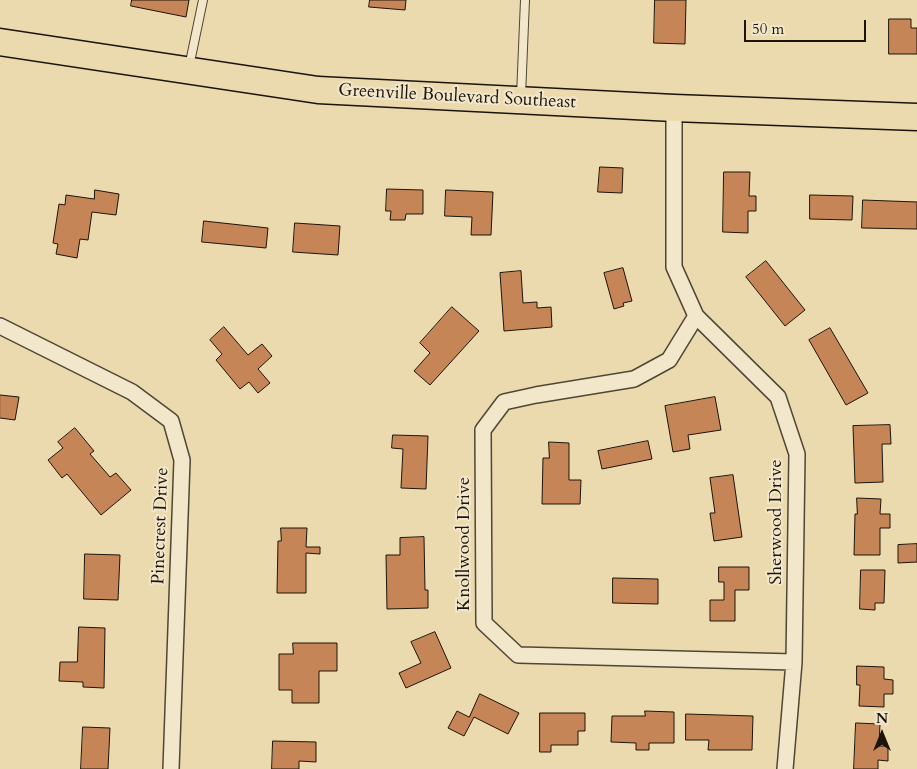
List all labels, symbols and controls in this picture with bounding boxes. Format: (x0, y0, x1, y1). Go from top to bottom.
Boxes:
scale bar (747, 10, 870, 42)
text: 50 m (752, 19, 784, 39)
street label: Greenville Boulevard Southeast (338, 80, 576, 114)
street label: Sherwood Drive (766, 459, 788, 585)
street label: Pinecrest Drive (148, 467, 174, 585)
street label: Knollwood Drive (454, 477, 476, 611)
north arrow (857, 709, 907, 759)
text: N (876, 709, 888, 728)

